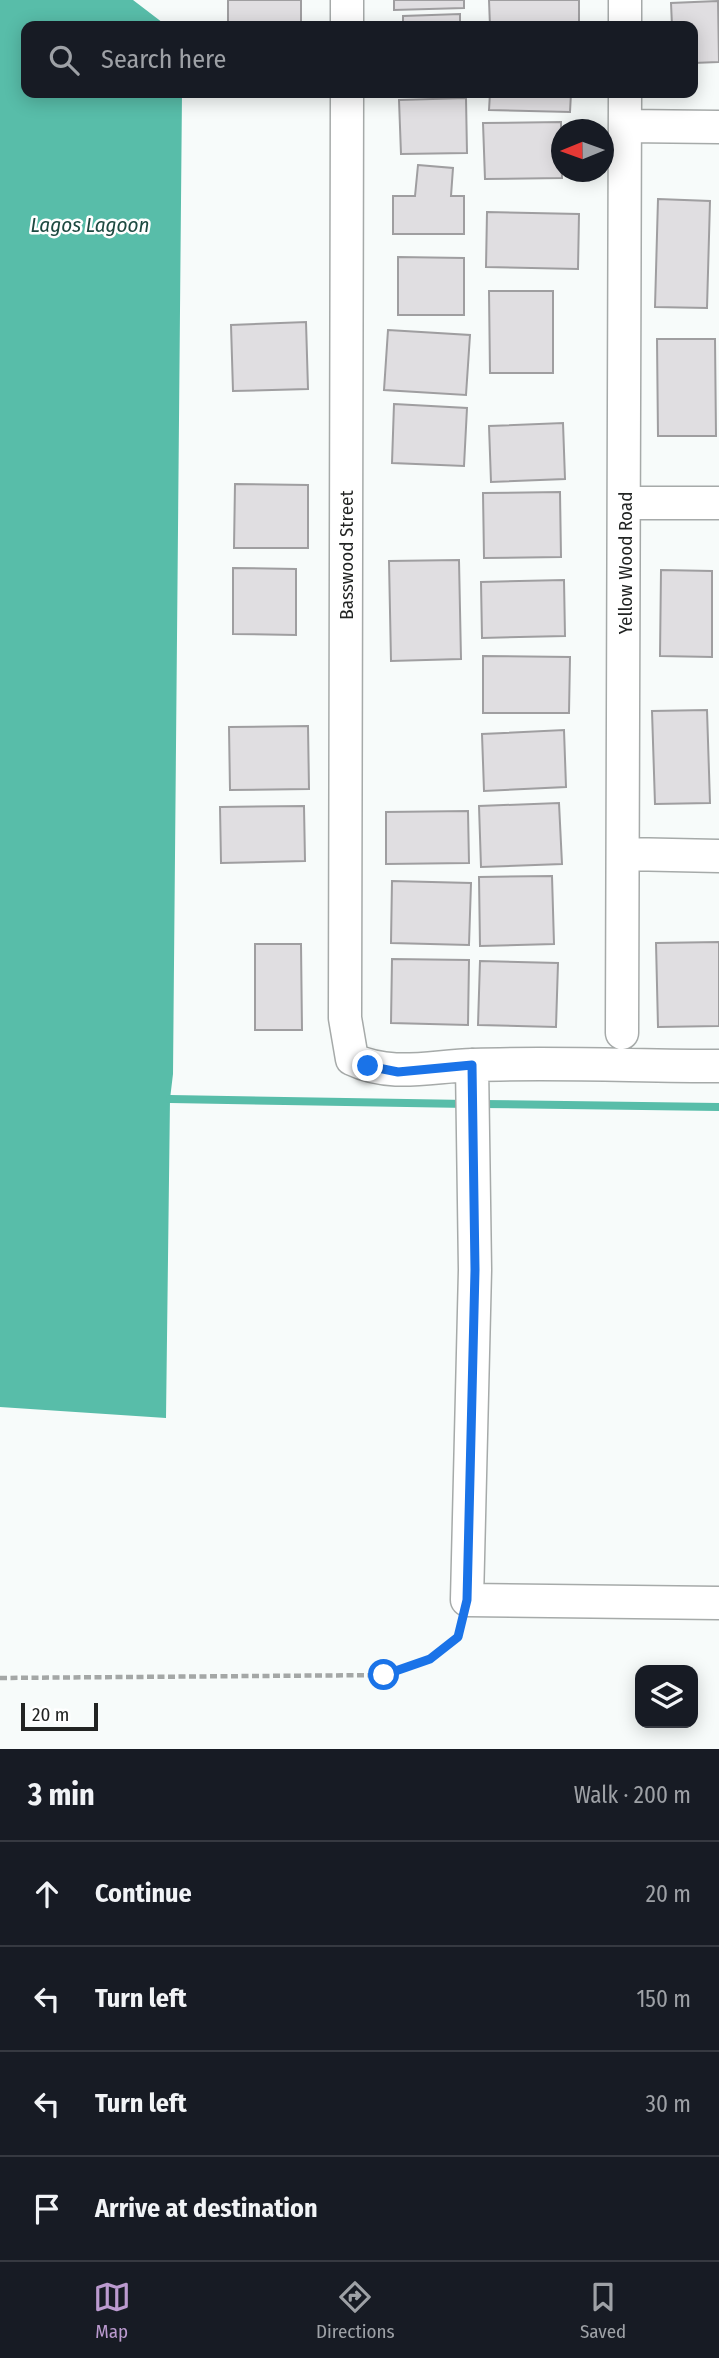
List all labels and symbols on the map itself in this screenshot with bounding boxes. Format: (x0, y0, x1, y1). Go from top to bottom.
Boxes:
north arrow (551, 119, 614, 182)
water label: Lagos Lagoon (30, 212, 150, 238)
street label: Basswood Street (335, 490, 358, 620)
street label: Yellow Wood Road (614, 492, 637, 634)
route end (352, 1050, 383, 1081)
route start (368, 1659, 399, 1690)
scale bar (21, 1700, 98, 1732)

